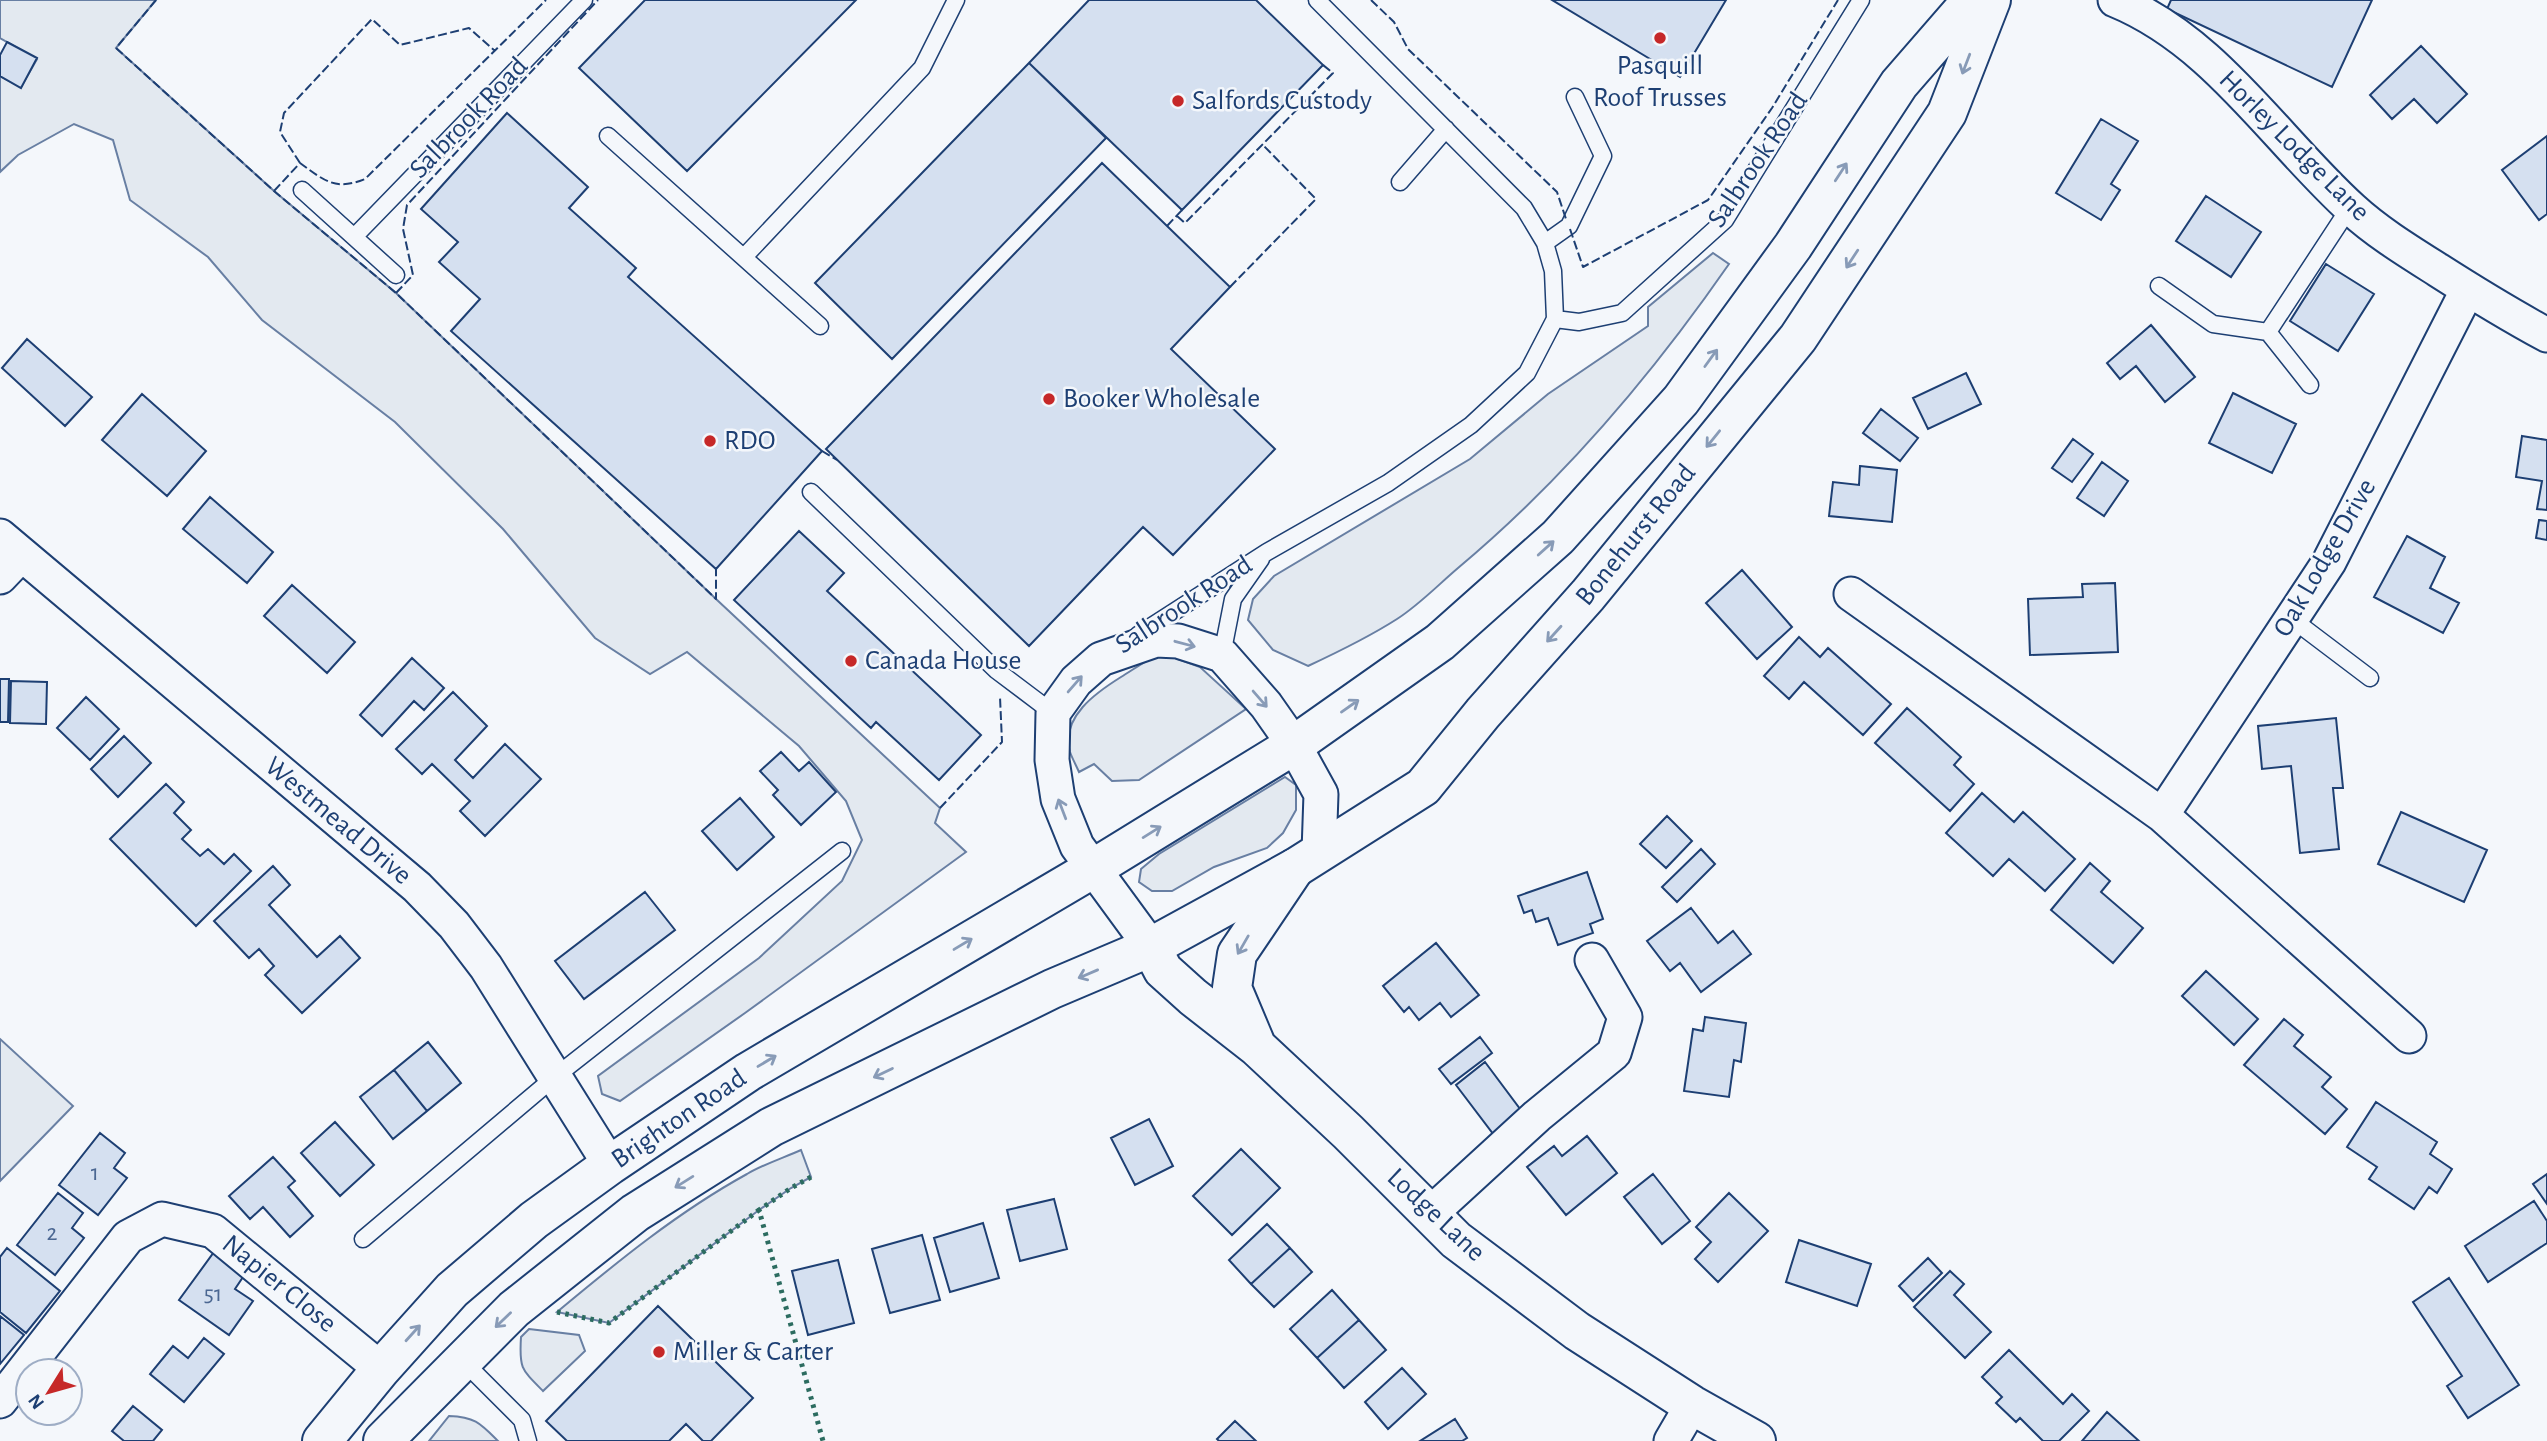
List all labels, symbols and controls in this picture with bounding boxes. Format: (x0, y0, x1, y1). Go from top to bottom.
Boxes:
marker: Pasquill Roof Trusses (1652, 30, 1668, 46)
street label: Salbrook Road (405, 52, 533, 184)
place label: Pasquill Roof Trusses (1593, 52, 1727, 112)
one-way arrow (1959, 52, 1972, 74)
street label: Horley Lodge Lane (2213, 65, 2375, 227)
place label: Salfords Custody (1192, 87, 1372, 115)
street label: Salbrook Road (1703, 87, 1813, 233)
marker: Salfords Custody (1170, 93, 1186, 109)
one-way arrow (1834, 163, 1849, 182)
one-way arrow (1845, 249, 1859, 269)
one-way arrow (1704, 349, 1718, 368)
place label: Booker Wholesale (1063, 385, 1260, 413)
marker: Booker Wholesale (1041, 391, 1057, 407)
place label: RDO (724, 427, 775, 455)
one-way arrow (1706, 430, 1721, 448)
marker: RDO (702, 433, 718, 449)
street label: Bonehurst Road (1571, 459, 1701, 611)
street label: Oak Lodge Drive (2269, 474, 2381, 642)
one-way arrow (1537, 540, 1555, 556)
street label: Salbrook Road (1111, 551, 1257, 659)
one-way arrow (1545, 625, 1562, 642)
one-way arrow (1174, 638, 1196, 651)
place label: Canada House (865, 647, 1022, 675)
marker: Canada House (843, 653, 859, 669)
one-way arrow (1067, 675, 1083, 693)
one-way arrow (1252, 689, 1268, 707)
one-way arrow (1340, 699, 1359, 713)
street label: Westmead Drive (259, 752, 417, 890)
one-way arrow (1054, 798, 1067, 820)
one-way arrow (1142, 825, 1162, 839)
one-way arrow (1236, 934, 1250, 954)
one-way arrow (952, 937, 972, 951)
one-way arrow (1078, 968, 1099, 981)
one-way arrow (757, 1053, 777, 1067)
street label: Brighton Road (607, 1064, 751, 1174)
one-way arrow (873, 1066, 894, 1080)
house number: 1 (91, 1161, 99, 1185)
street label: Lodge Lane (1382, 1163, 1490, 1267)
one-way arrow (675, 1175, 694, 1190)
house number: 2 (47, 1221, 58, 1245)
street label: Napier Close (217, 1230, 341, 1338)
house number: 51 (204, 1282, 222, 1306)
one-way arrow (495, 1311, 512, 1328)
one-way arrow (405, 1325, 422, 1342)
place label: Miller & Carter (673, 1338, 833, 1366)
marker: Miller & Carter (651, 1344, 667, 1360)
north arrow (14, 1357, 84, 1427)
text: N (25, 1390, 48, 1412)

